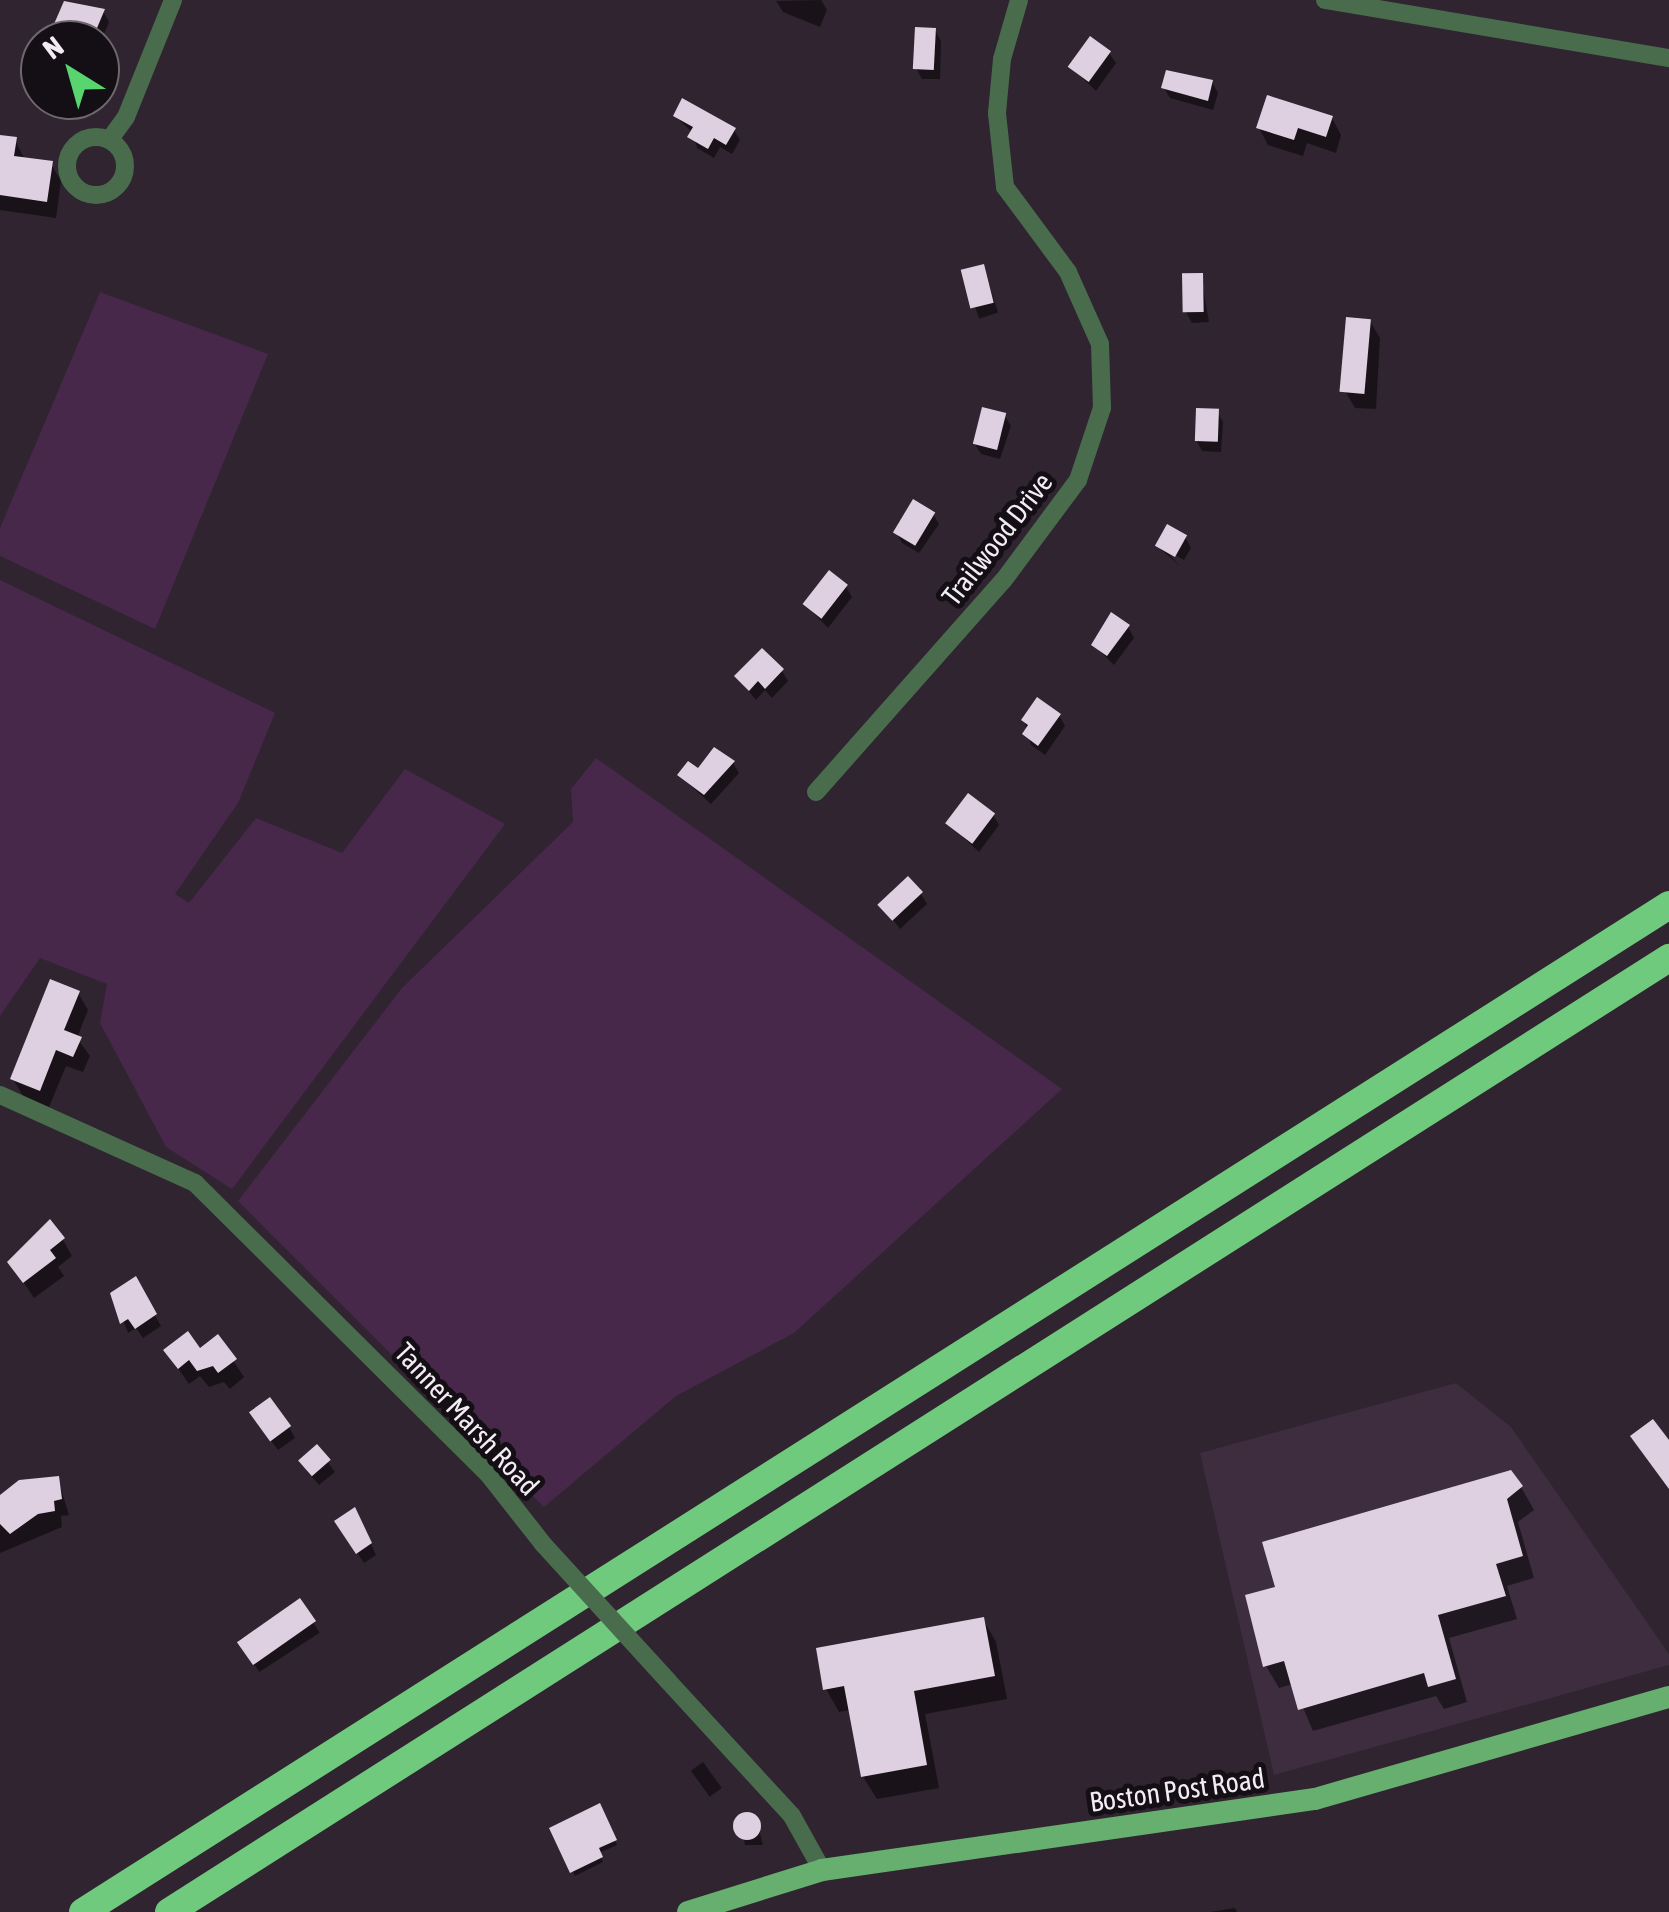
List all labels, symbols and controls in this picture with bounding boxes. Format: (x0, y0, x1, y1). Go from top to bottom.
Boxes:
north arrow (20, 20, 120, 120)
text: N (37, 30, 69, 65)
street label: Trailwood Drive (935, 466, 1059, 612)
street label: Tanner Marsh Road (388, 1336, 546, 1502)
street label: Boston Post Road (1087, 1761, 1267, 1819)

